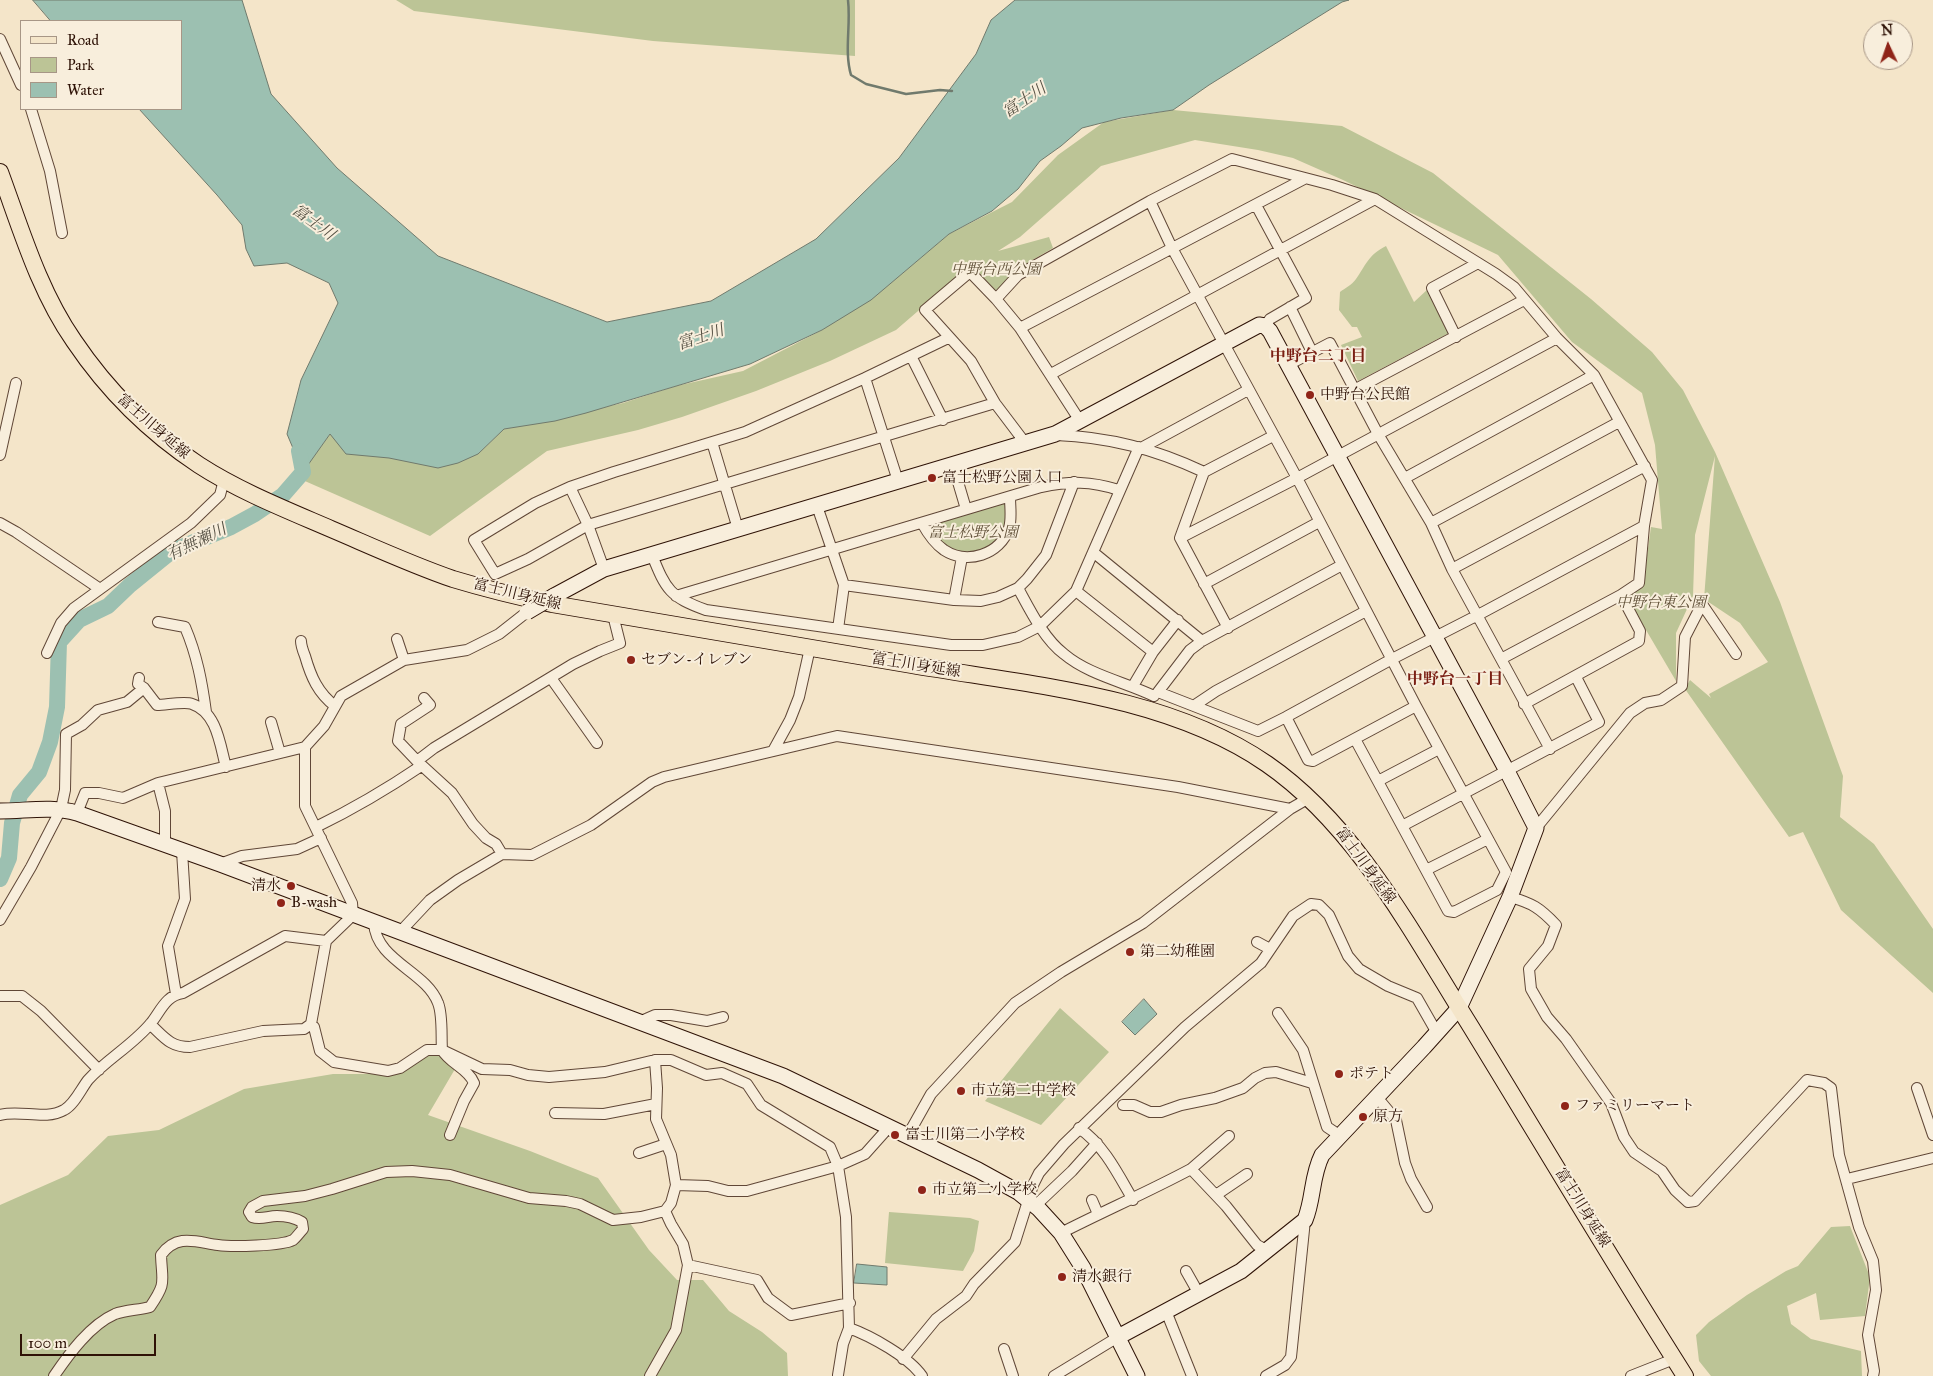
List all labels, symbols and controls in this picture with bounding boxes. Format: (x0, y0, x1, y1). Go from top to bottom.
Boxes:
legend (20, 20, 182, 110)
north arrow (1863, 20, 1913, 70)
text: N (1881, 22, 1894, 39)
text: Road (67, 31, 99, 49)
text: Park (67, 56, 94, 74)
water label: 富士川 (1000, 80, 1050, 122)
text: Water (67, 81, 104, 99)
water label: 富士川 (288, 201, 338, 245)
park label: 中野台西公園 (951, 261, 1041, 279)
water label: 富士川 (675, 321, 727, 355)
district label: 中野台二丁目 (1270, 347, 1366, 367)
place label: 中野台公民館 (1320, 386, 1410, 404)
marker: 中野台公民館 (1304, 389, 1316, 401)
street label: 富士川身延線 (113, 391, 193, 463)
place label: 富士松野公園入口 (942, 469, 1062, 487)
marker: 富士松野公園入口 (926, 472, 938, 484)
water label: 有無瀬川 (164, 520, 230, 566)
park label: 富士松野公園 (928, 524, 1018, 542)
street label: 富士川身延線 (471, 575, 563, 615)
park label: 中野台東公園 (1616, 594, 1706, 612)
street label: 富士川身延線 (870, 650, 962, 682)
place label: セブン-イレブン (641, 651, 752, 669)
marker: セブン-イレブン (625, 654, 637, 666)
district label: 中野台一丁目 (1407, 670, 1503, 690)
street label: 富士川身延線 (1331, 824, 1399, 908)
place label: 清水 (251, 877, 281, 895)
marker: 清水 (285, 880, 297, 892)
place label: B-wash (291, 894, 337, 912)
marker: B-wash (275, 897, 287, 909)
place label: 第二幼稚園 (1140, 943, 1215, 961)
marker: 第二幼稚園 (1124, 946, 1136, 958)
place label: ポテト (1349, 1065, 1394, 1083)
marker: ポテト (1333, 1068, 1345, 1080)
place label: 市立第二中学校 (971, 1082, 1076, 1100)
marker: 市立第二中学校 (955, 1085, 967, 1097)
place label: ファミリーマート (1575, 1097, 1695, 1115)
marker: ファミリーマート (1559, 1100, 1571, 1112)
place label: 原方 (1373, 1108, 1403, 1126)
marker: 原方 (1357, 1111, 1369, 1123)
place label: 富士川第二小学校 (905, 1126, 1025, 1144)
marker: 富士川第二小学校 (889, 1129, 901, 1141)
street label: 富士川身延線 (1551, 1165, 1613, 1251)
place label: 市立第二小学校 (932, 1181, 1037, 1199)
marker: 市立第二小学校 (916, 1184, 928, 1196)
place label: 清水銀行 (1072, 1268, 1132, 1286)
marker: 清水銀行 (1056, 1271, 1068, 1283)
scale bar (22, 1324, 159, 1356)
text: 100 m (28, 1334, 67, 1352)

